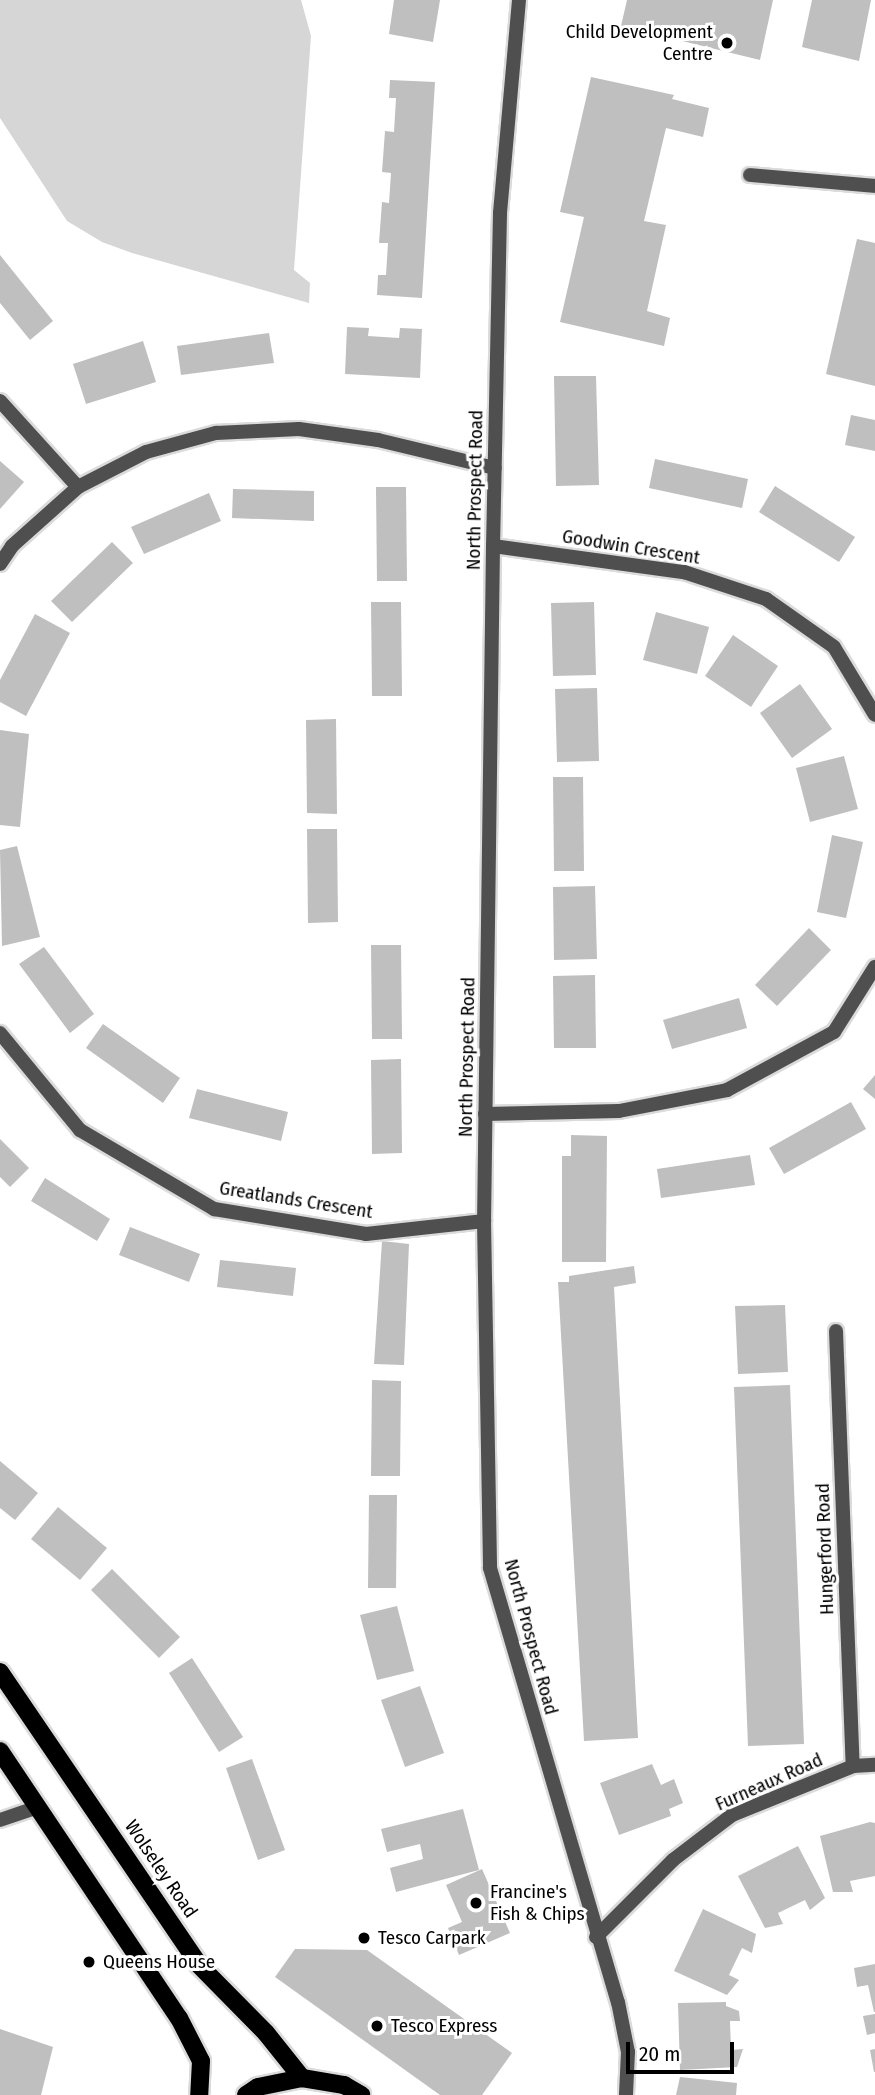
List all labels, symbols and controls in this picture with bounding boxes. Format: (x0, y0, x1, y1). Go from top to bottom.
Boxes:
place label: Child Development Centre (566, 21, 713, 65)
marker: Child Development Centre (719, 35, 735, 51)
street label: North Prospect Road (462, 410, 488, 570)
street label: Goodwin Crescent (561, 525, 701, 569)
street label: North Prospect Road (454, 977, 480, 1137)
street label: Greatlands Crescent (218, 1177, 374, 1223)
street label: Hungerford Road (811, 1483, 839, 1615)
street label: North Prospect Road (499, 1557, 563, 1717)
street label: Furneaux Road (712, 1748, 826, 1816)
street label: Wolseley Road (120, 1816, 202, 1922)
place label: Francine's Fish & Chips (490, 1881, 585, 1925)
marker: Francine's Fish & Chips (468, 1895, 484, 1911)
place label: Tesco Carpark (378, 1927, 486, 1949)
marker: Tesco Carpark (356, 1930, 372, 1946)
place label: Queens House (103, 1951, 215, 1973)
marker: Queens House (81, 1954, 97, 1970)
place label: Tesco Express (391, 2015, 497, 2037)
marker: Tesco Express (369, 2018, 385, 2034)
scale bar (630, 2028, 738, 2072)
text: 20 m (639, 2041, 680, 2067)

